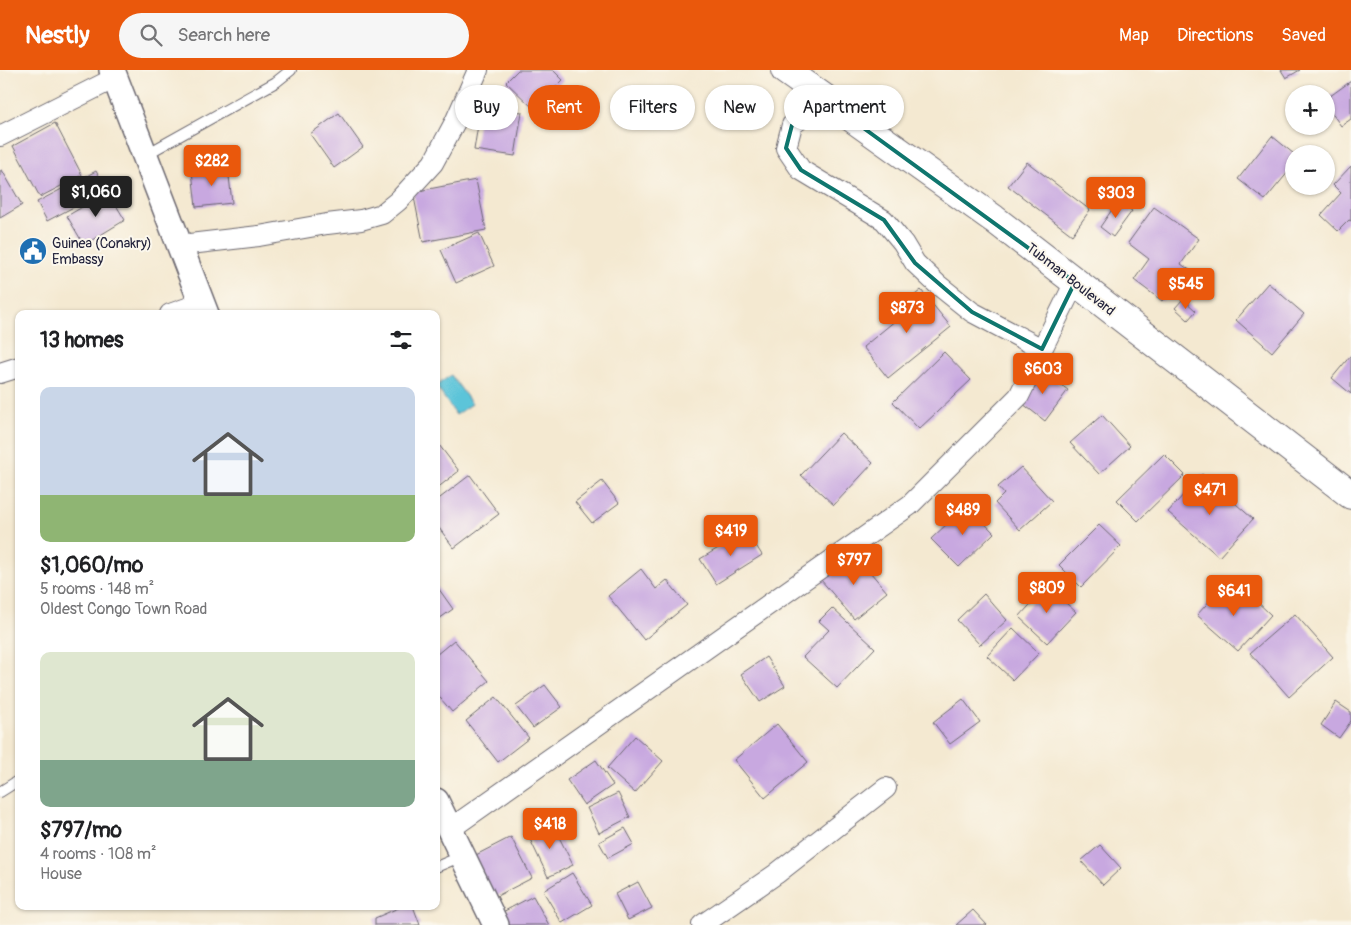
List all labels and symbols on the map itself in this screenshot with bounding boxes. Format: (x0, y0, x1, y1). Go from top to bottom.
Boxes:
pin: $282 (182, 144, 242, 187)
pin: $1,060 (55, 176, 137, 218)
pin: $303 (1086, 176, 1146, 219)
place label: Guinea (Conakry) Embassy (52, 235, 152, 268)
public building icon: Guinea (Conakry) Embassy (18, 236, 48, 266)
street label: Tubman Boulevard (1023, 239, 1119, 319)
pin: $545 (1156, 268, 1216, 310)
pin: $873 (877, 292, 937, 334)
pin: $603 (1013, 352, 1073, 395)
pin: $471 (1180, 474, 1240, 516)
pin: $489 (933, 494, 993, 536)
pin: $419 (701, 514, 761, 557)
pin: $797 (824, 544, 884, 586)
pin: $809 (1017, 572, 1077, 614)
pin: $641 (1204, 574, 1264, 617)
pin: $418 (520, 808, 580, 850)

